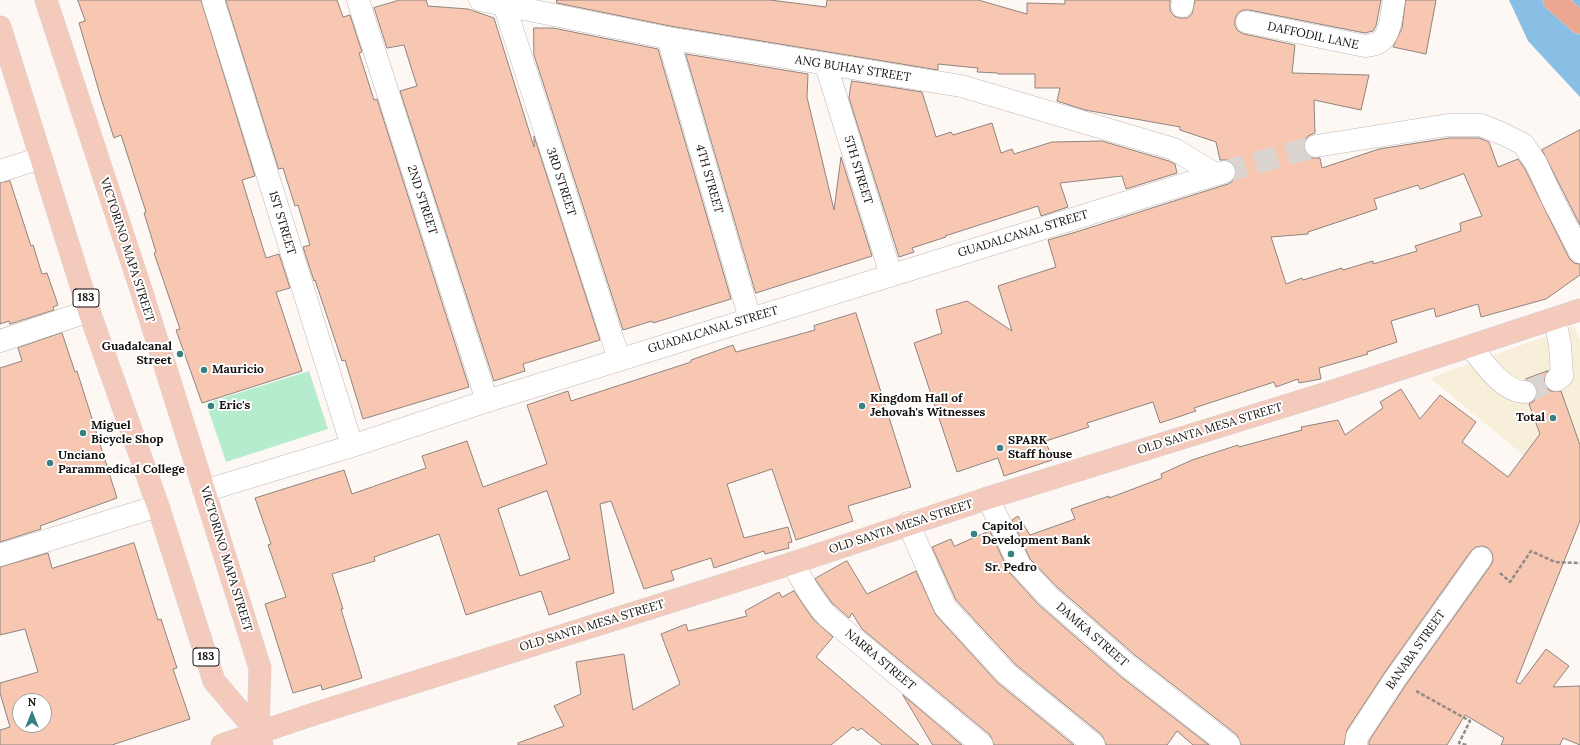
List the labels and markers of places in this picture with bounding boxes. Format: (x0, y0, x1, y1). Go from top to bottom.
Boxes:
place label: Guadalcanal Street (102, 340, 172, 368)
marker: Guadalcanal Street (175, 349, 185, 359)
place label: Mauricio (212, 363, 264, 377)
marker: Mauricio (199, 365, 209, 375)
place label: Kingdom Hall of Jehovah's Witnesses (870, 392, 985, 420)
place label: Eric's (219, 399, 250, 413)
marker: Eric's (206, 401, 216, 411)
marker: Kingdom Hall of Jehovah's Witnesses (857, 401, 867, 411)
place label: Total (1516, 411, 1545, 425)
marker: Total (1548, 413, 1558, 423)
place label: Miguel Bicycle Shop (91, 419, 164, 447)
marker: Miguel Bicycle Shop (78, 428, 88, 438)
place label: SPARK Staff house (1008, 434, 1072, 462)
marker: SPARK Staff house (995, 443, 1005, 453)
place label: Unciano Parammedical College (58, 449, 185, 477)
marker: Unciano Parammedical College (45, 458, 55, 468)
place label: Capitol Development Bank (982, 520, 1090, 548)
marker: Capitol Development Bank (969, 529, 979, 539)
marker: Sr. Pedro (1006, 549, 1016, 559)
place label: Sr. Pedro (985, 561, 1037, 575)

